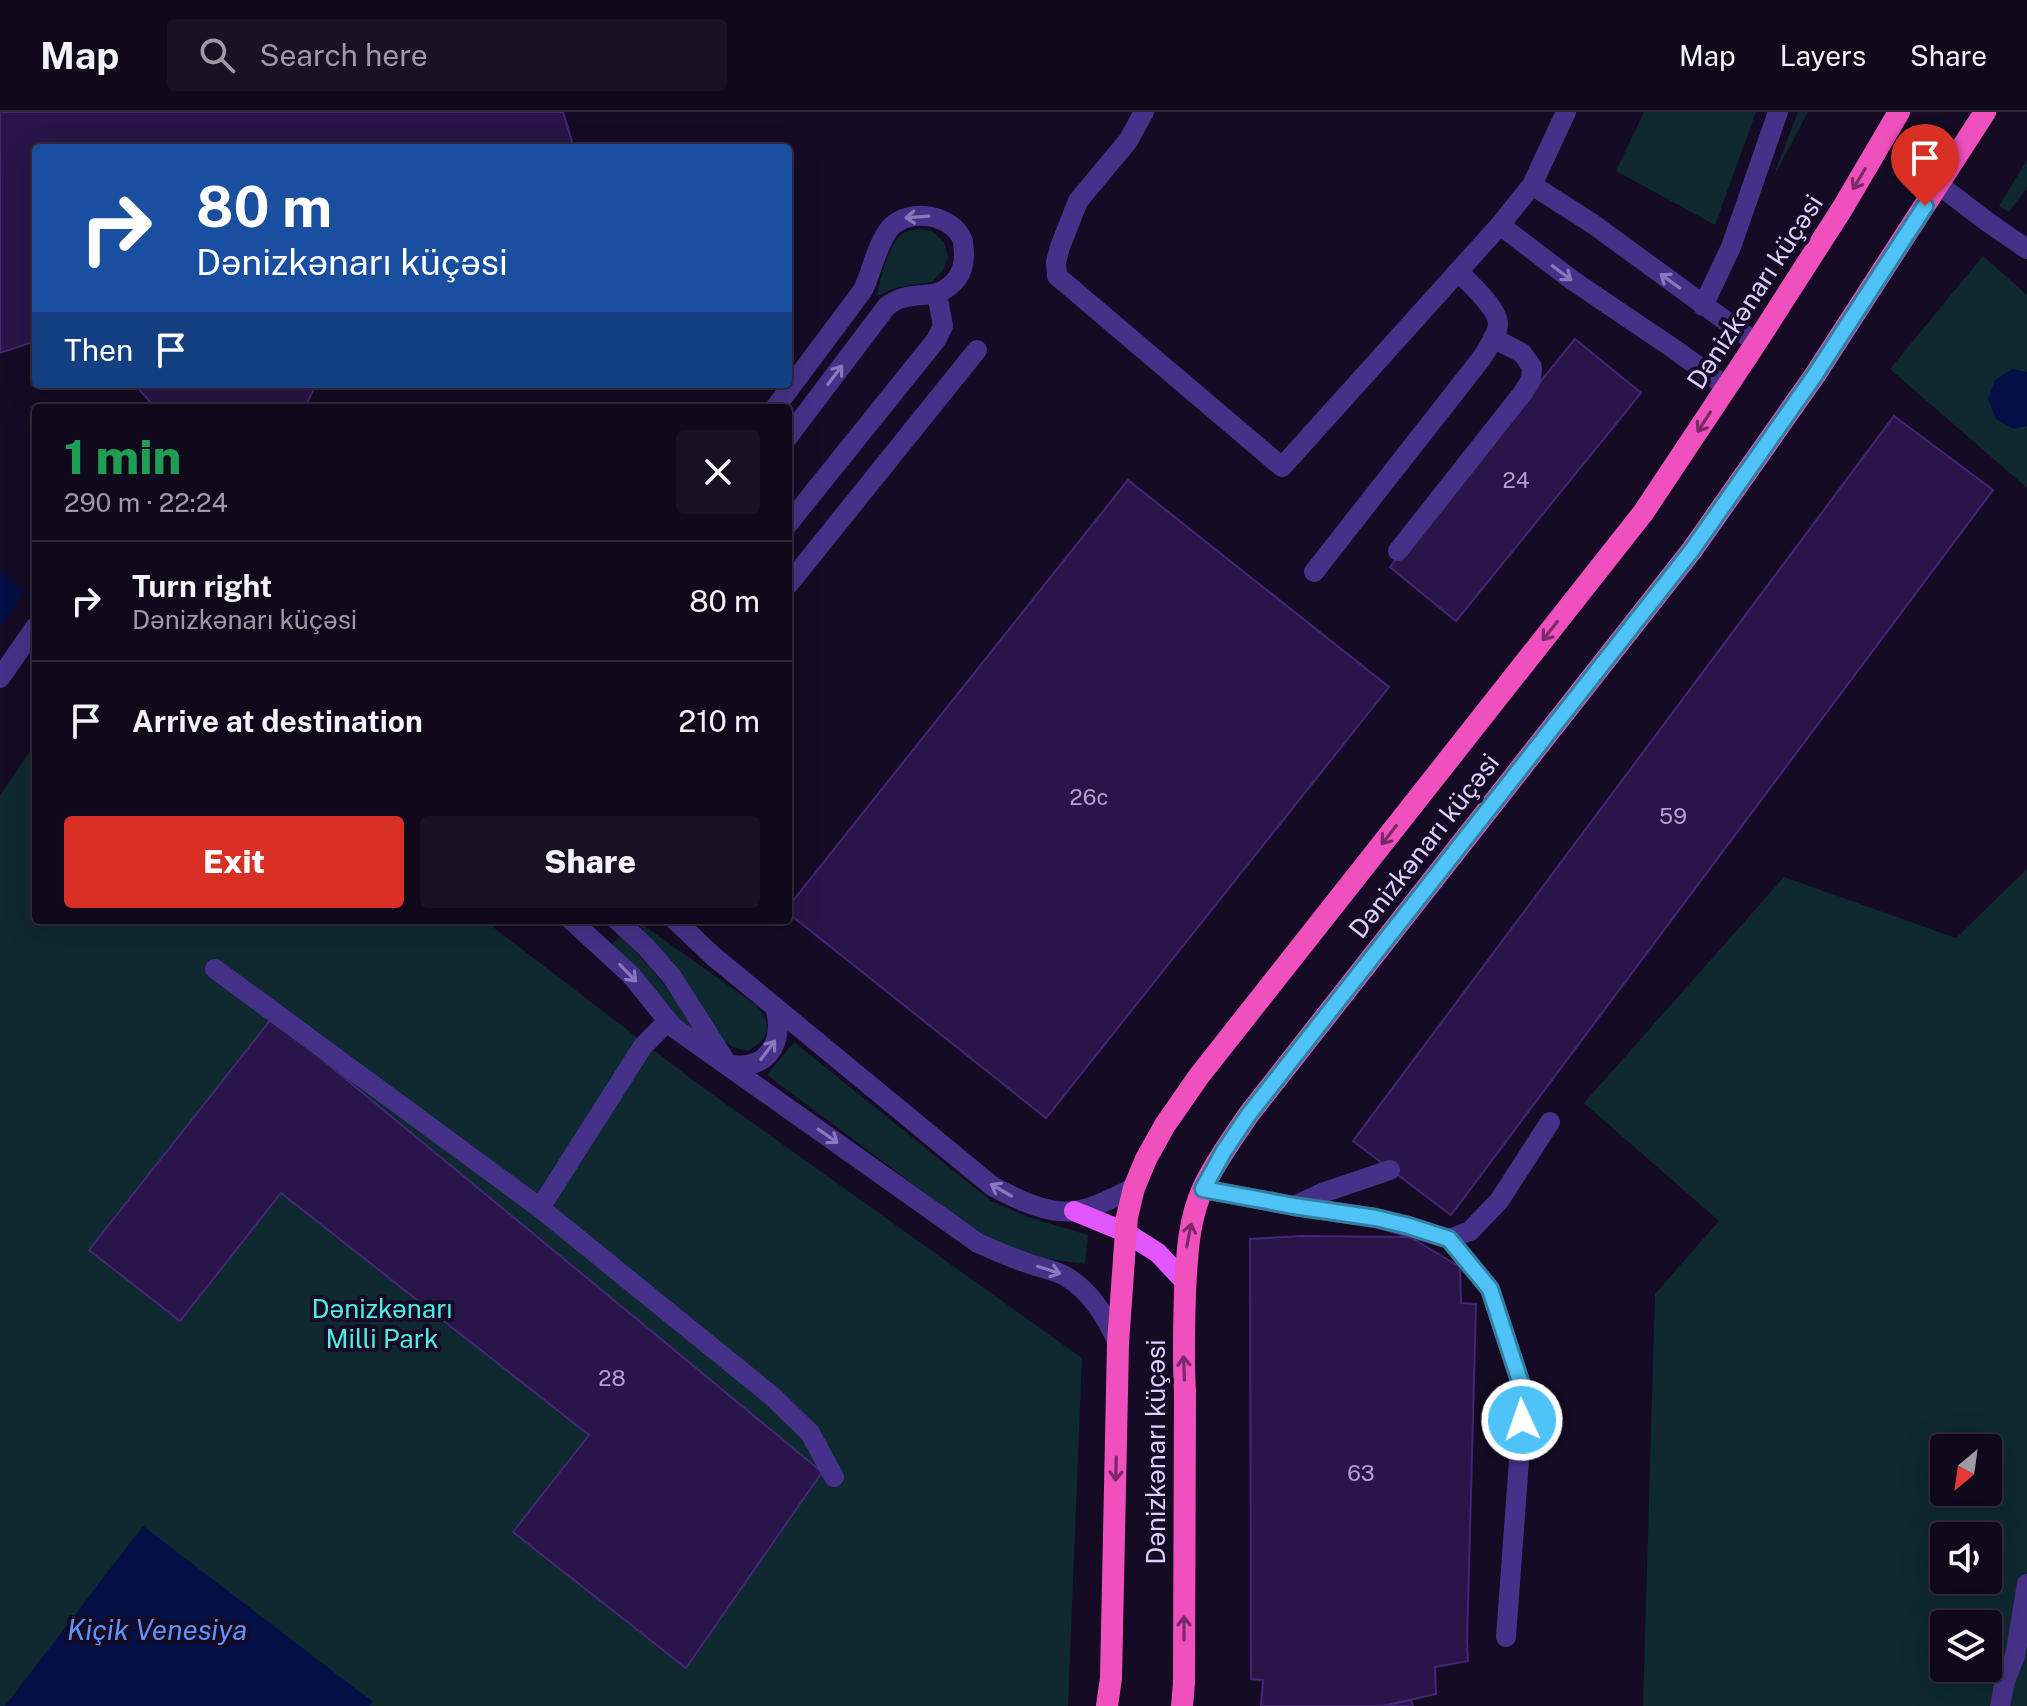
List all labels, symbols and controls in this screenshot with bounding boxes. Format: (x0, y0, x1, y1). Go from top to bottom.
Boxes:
search box (167, 19, 727, 91)
text: Map (40, 33, 119, 78)
icon: search (195, 33, 239, 77)
text: Search here (259, 37, 428, 73)
text: Map (1679, 39, 1736, 72)
text: Layers (1780, 39, 1866, 72)
text: Share (1910, 39, 1987, 72)
pin (1891, 124, 1959, 206)
icon: arrive (1903, 136, 1947, 180)
one-way arrow (1851, 167, 1867, 190)
text: 80 m (196, 174, 332, 240)
icon: right (64, 176, 168, 280)
street label: Dənizkənarı küçəsi (1680, 189, 1829, 395)
one-way arrow (904, 210, 931, 225)
text: Dənizkənarı küçəsi (196, 241, 508, 283)
one-way arrow (1550, 264, 1572, 281)
one-way arrow (1660, 273, 1681, 290)
icon: arrive (149, 328, 193, 372)
text: Then (64, 332, 133, 368)
one-way arrow (826, 365, 843, 386)
one-way arrow (1696, 410, 1712, 433)
text: 1 min (64, 428, 181, 485)
button: close (676, 430, 760, 514)
house number: 24 (1503, 467, 1530, 493)
text: 290 m · 22:24 (64, 487, 228, 518)
text: Turn right (132, 568, 272, 604)
icon: right (64, 579, 108, 623)
text: 80 m (689, 583, 760, 619)
text: Dənizkənarı küçəsi (132, 604, 357, 635)
one-way arrow (1541, 620, 1559, 641)
icon: arrive (64, 699, 108, 743)
text: Arrive at destination (132, 703, 423, 739)
text: 210 m (678, 703, 760, 739)
street label: Dənizkənarı küçəsi (1342, 747, 1505, 944)
house number: 26c (1070, 784, 1108, 810)
house number: 59 (1659, 803, 1687, 829)
button: Exit (64, 816, 404, 908)
button: Share (420, 816, 760, 908)
one-way arrow (1380, 824, 1398, 845)
one-way arrow (618, 963, 637, 982)
one-way arrow (759, 1040, 776, 1061)
one-way arrow (817, 1127, 838, 1144)
one-way arrow (990, 1182, 1013, 1198)
one-way arrow (1183, 1223, 1198, 1248)
one-way arrow (1036, 1264, 1061, 1278)
park label: Dənizkənarı Milli Park (311, 1293, 453, 1354)
street label: Dənizkənarı küçəsi (1140, 1339, 1171, 1565)
one-way arrow (1176, 1355, 1191, 1382)
house number: 28 (598, 1365, 626, 1391)
position arrow (1480, 1378, 1564, 1462)
north arrow (1930, 1434, 2002, 1506)
map controls (1930, 1434, 2002, 1682)
one-way arrow (1108, 1455, 1124, 1482)
house number: 63 (1347, 1460, 1375, 1486)
button: sound (1930, 1522, 2002, 1594)
button: layers (1930, 1610, 2002, 1682)
water label: Kiçik Venesiya (67, 1613, 247, 1646)
one-way arrow (1176, 1615, 1192, 1642)

